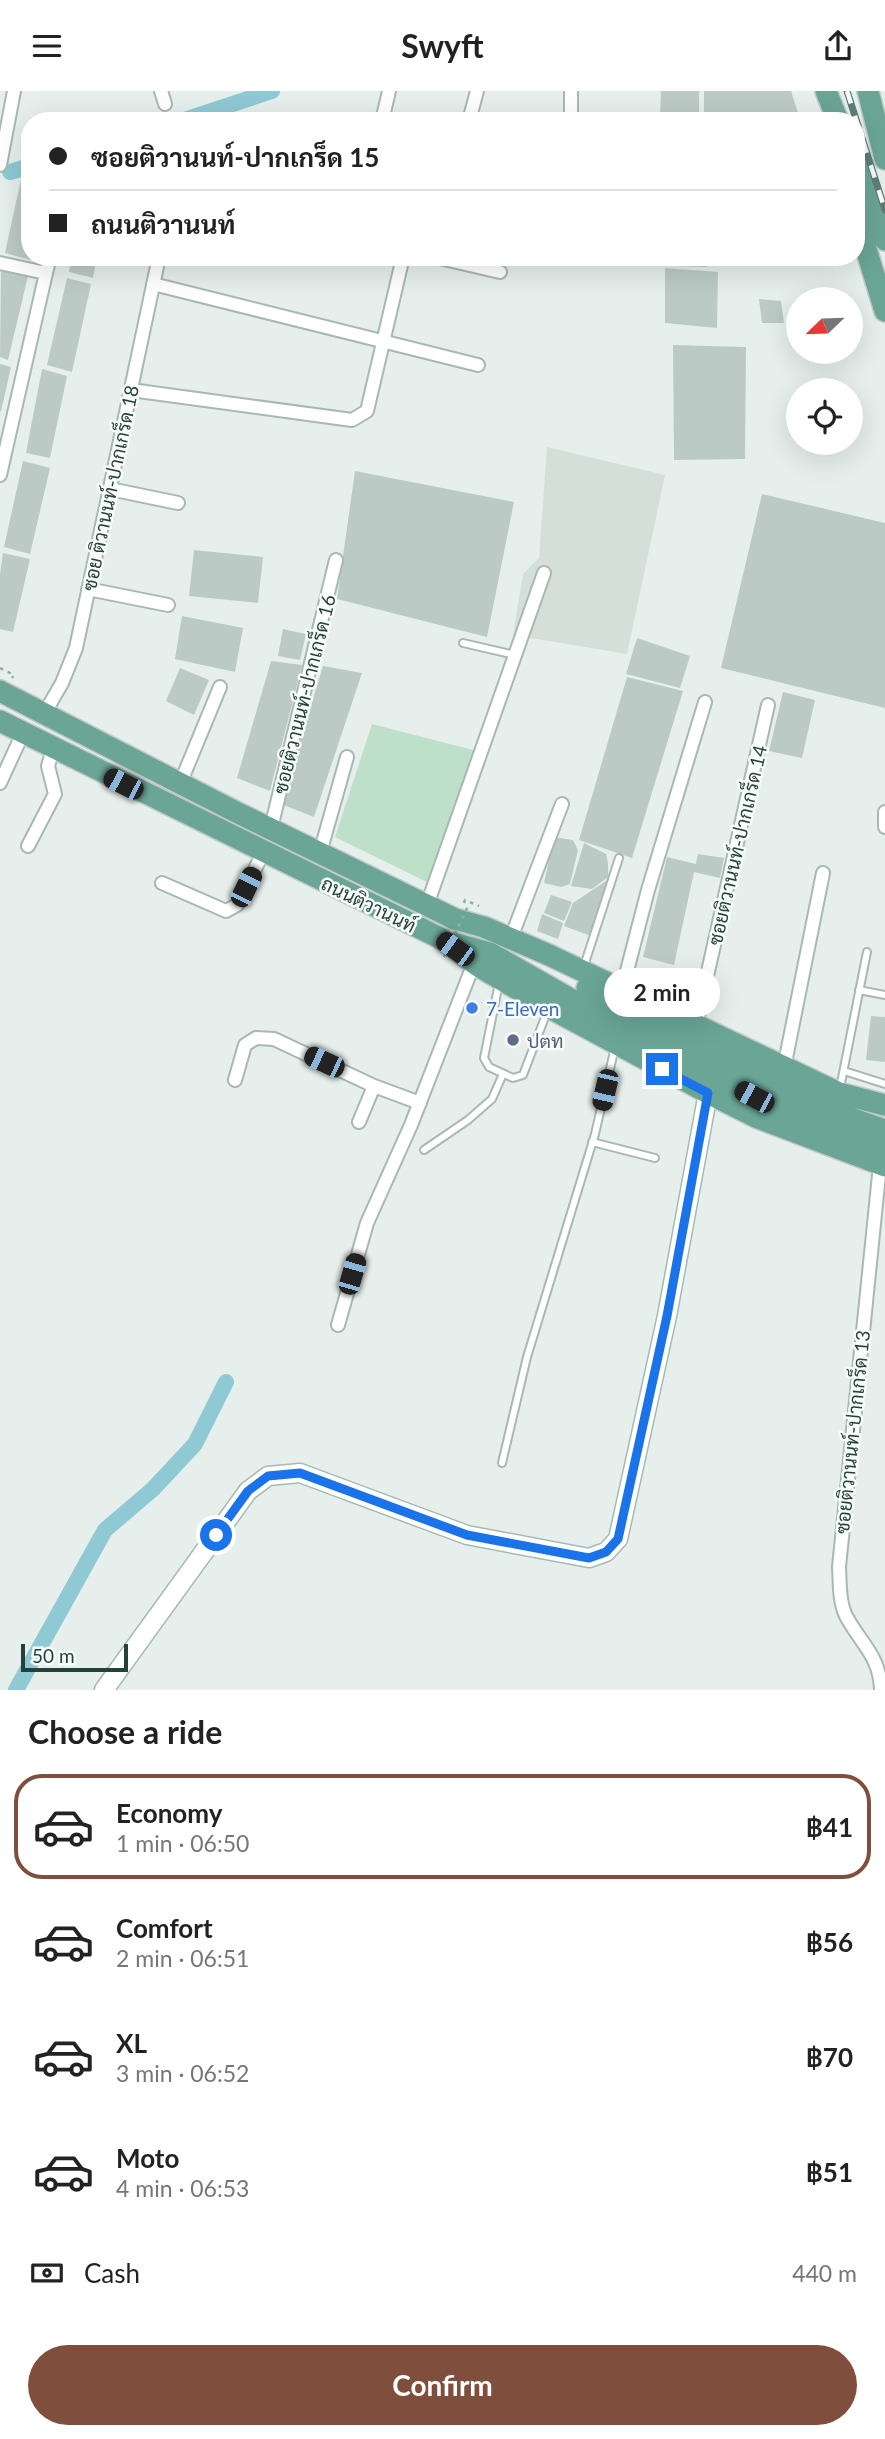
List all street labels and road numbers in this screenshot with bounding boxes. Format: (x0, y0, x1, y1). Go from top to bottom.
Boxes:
street label: ซอย ติวานนท์-ปากเกร็ด 18 (76, 383, 143, 593)
street label: ซอยติวานนท์-ปากเกร็ด 16 (267, 592, 340, 796)
street label: ซอยติวานนท์-ปากเกร็ด 14 (702, 742, 771, 947)
street label: ถนนติวานนท์ (318, 871, 420, 937)
street label: ซอยติวานนท์-ปากเกร็ด 13 (829, 1329, 874, 1535)

